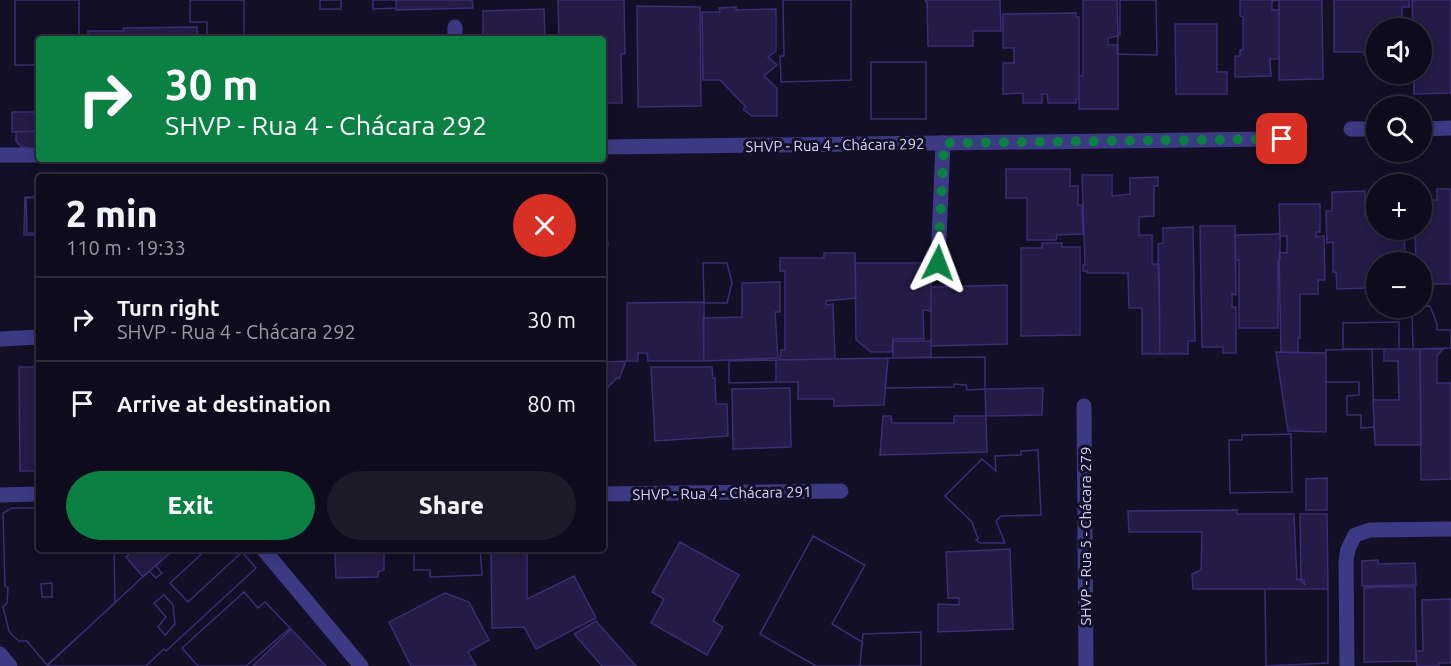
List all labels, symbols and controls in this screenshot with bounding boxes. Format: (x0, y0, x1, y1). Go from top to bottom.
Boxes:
map controls (1366, 18, 1432, 318)
button: sound (1366, 18, 1432, 84)
icon: right (66, 60, 144, 138)
text: 30 m (165, 61, 259, 108)
button: search (1366, 96, 1432, 162)
text: SHVP - Rua 4 - Chácara 292 (165, 110, 487, 140)
pin (1256, 113, 1307, 164)
icon: arrive (1265, 122, 1298, 155)
street label: SHVP - Rua 4 - Chácara 292 (745, 135, 925, 155)
button: + (1366, 174, 1432, 240)
text: 2 min (66, 193, 158, 234)
button: close (513, 194, 576, 257)
position arrow (906, 231, 970, 295)
text: 110 m · 19:33 (66, 236, 186, 259)
button: − (1366, 252, 1432, 318)
text: Turn right (117, 295, 219, 320)
icon: right (66, 303, 99, 336)
text: 30 m (527, 307, 576, 332)
text: SHVP - Rua 4 - Chácara 292 (117, 320, 356, 343)
icon: arrive (66, 387, 99, 420)
text: Arrive at destination (117, 391, 331, 416)
text: 80 m (527, 391, 576, 416)
street label: SHVP - Rua 5 - Chácara 279 (1077, 446, 1094, 626)
button: Exit (66, 471, 315, 540)
button: Share (327, 471, 576, 540)
street label: SHVP - Rua 4 - Chácara 291 (632, 483, 812, 503)

